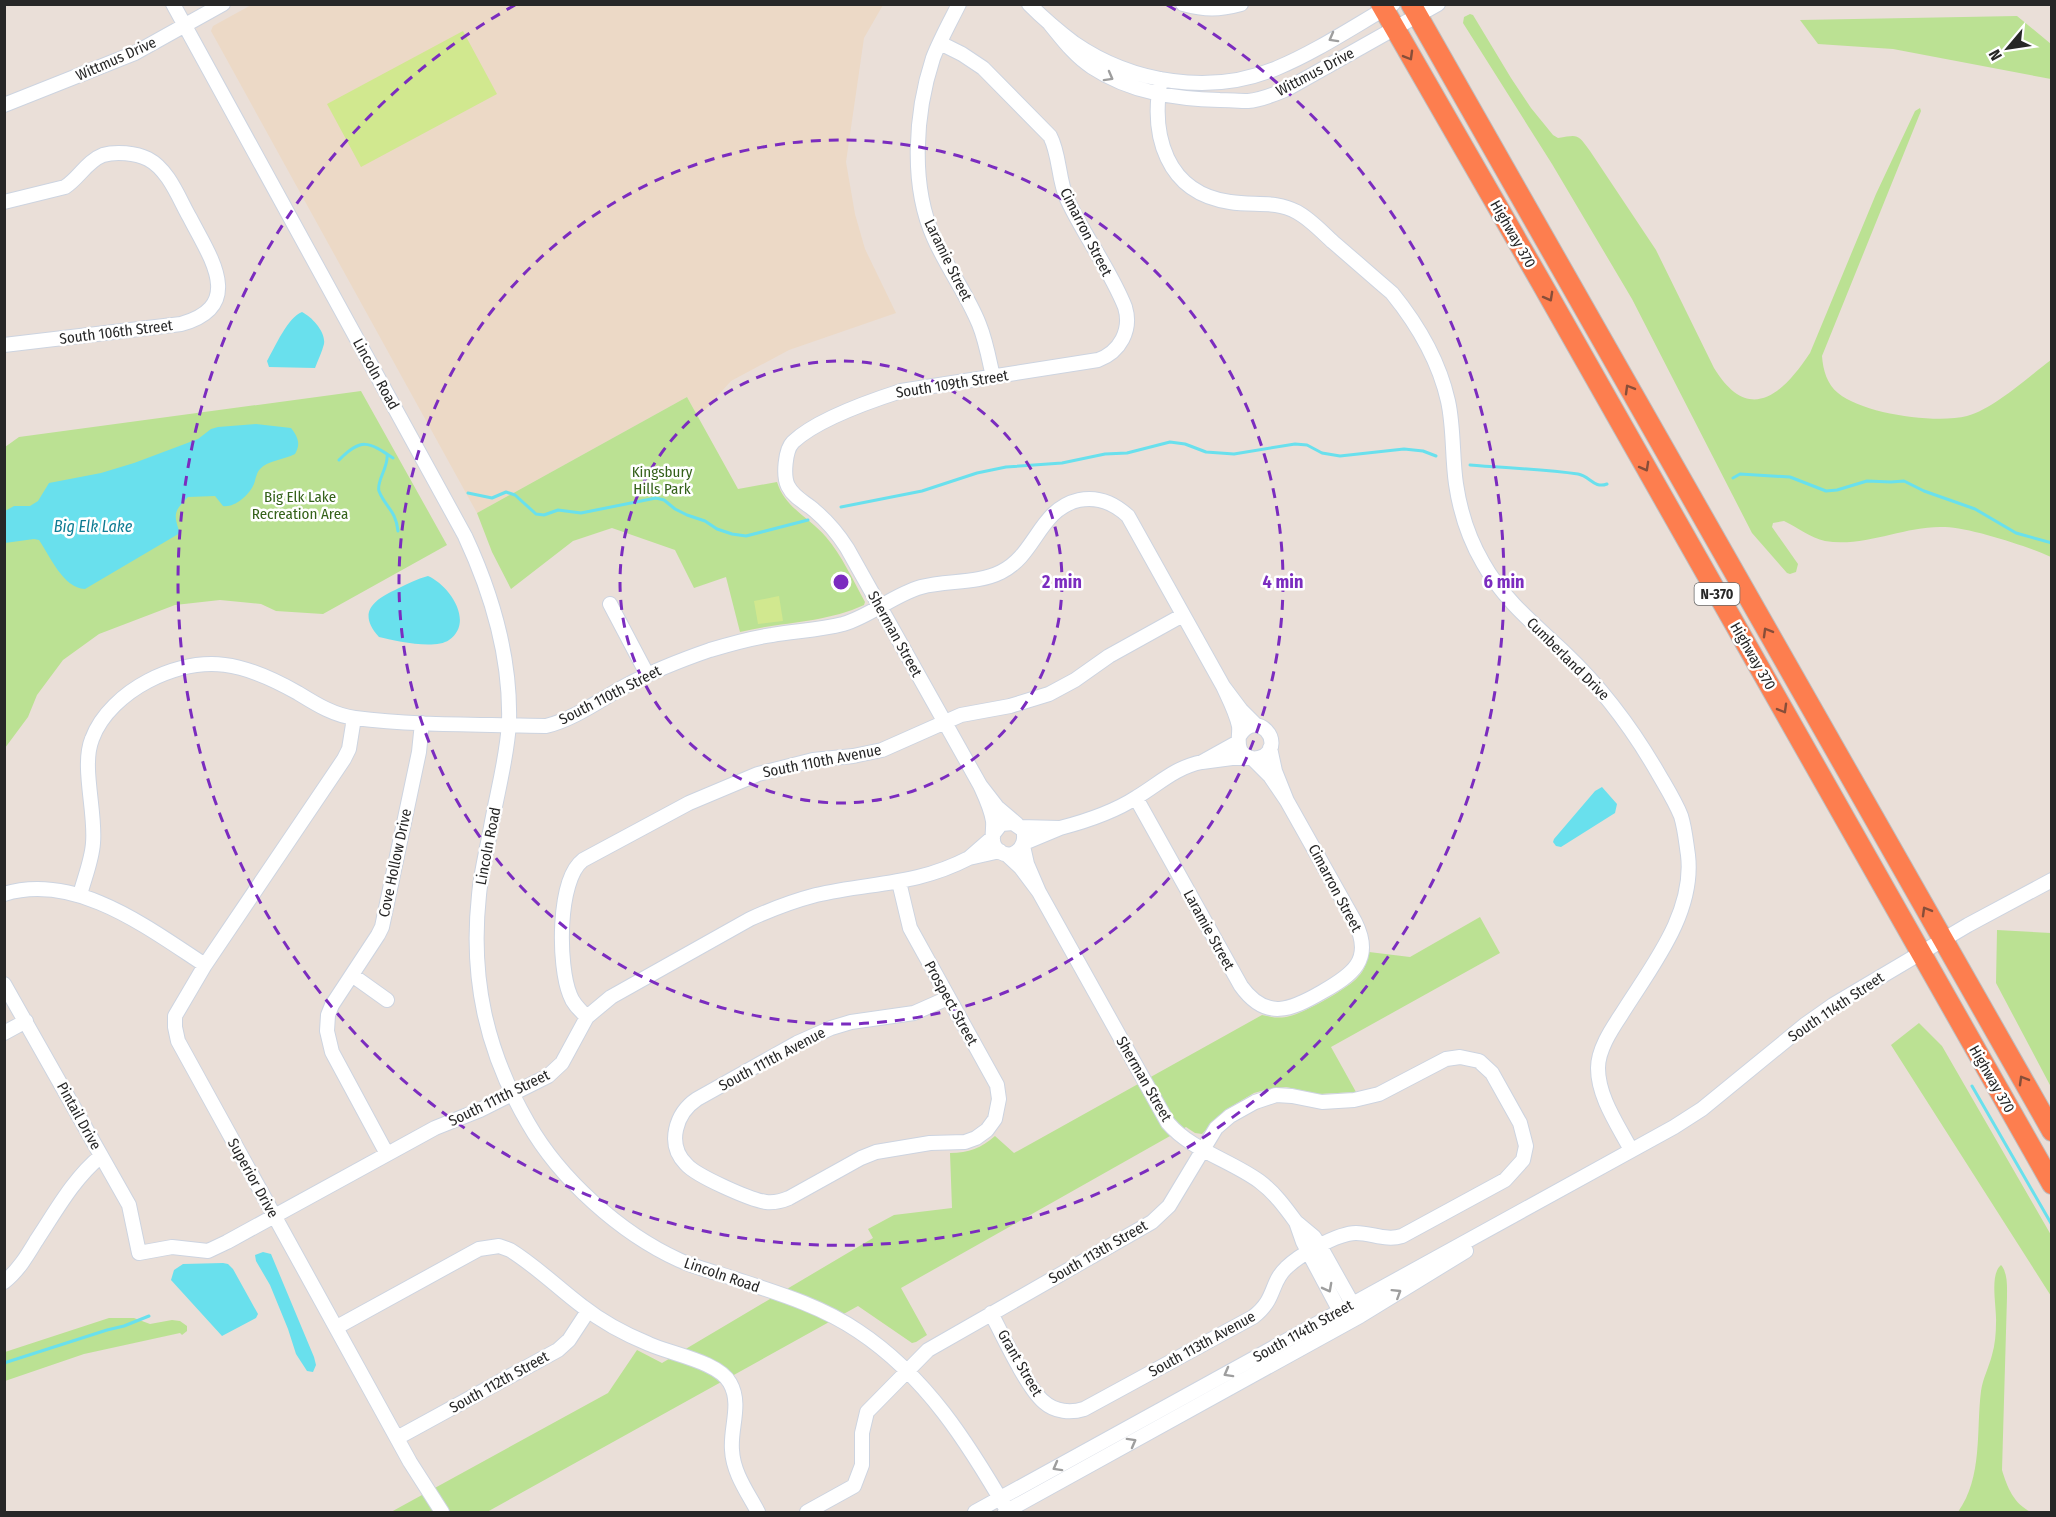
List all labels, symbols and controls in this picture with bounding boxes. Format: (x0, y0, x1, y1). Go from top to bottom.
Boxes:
north arrow (1978, 18, 2038, 78)
one-way arrow (1329, 31, 1339, 42)
street label: Wittmus Drive (73, 33, 159, 85)
street label: Wittmus Drive (1273, 44, 1357, 100)
text: N (1985, 46, 2006, 64)
one-way arrow (1402, 50, 1414, 60)
one-way arrow (1103, 70, 1113, 81)
street label: Cimarron Street (1056, 185, 1116, 279)
street label: Highway 370 (1486, 197, 1540, 271)
street label: Laramie Street (920, 216, 976, 304)
one-way arrow (1542, 291, 1553, 301)
street label: South 106th Street (58, 316, 174, 348)
street label: Lincoln Road (349, 335, 403, 413)
street label: South 109th Street (895, 366, 1010, 402)
one-way arrow (1625, 385, 1637, 395)
one-way arrow (1638, 461, 1649, 471)
park label: Kingsbury Hills Park (632, 463, 693, 498)
park label: Big Elk Lake Recreation Area (252, 488, 348, 523)
water label: Big Elk Lake (54, 517, 133, 536)
text: 2 min (1041, 571, 1082, 593)
text: 4 min (1263, 571, 1303, 593)
text: 6 min (1484, 571, 1525, 593)
centre of rings (831, 572, 851, 592)
road number: N-370 (1694, 583, 1740, 605)
street label: Sherman Street (864, 588, 926, 680)
street label: Cumberland Drive (1523, 614, 1613, 704)
street label: Highway 370 (1726, 619, 1780, 693)
one-way arrow (1763, 627, 1775, 638)
street label: South 110th Street (556, 662, 664, 728)
one-way arrow (1776, 703, 1787, 714)
street label: South 110th Avenue (761, 741, 883, 781)
street label: Lincoln Road (472, 806, 504, 886)
street label: Cove Hollow Drive (375, 807, 415, 919)
street label: Cimarron Street (1304, 841, 1366, 935)
street label: Laramie Street (1180, 887, 1239, 973)
one-way arrow (1922, 906, 1933, 917)
street label: Prospect Street (920, 958, 982, 1048)
street label: South 114th Street (1785, 968, 1887, 1046)
street label: South 111th Avenue (716, 1023, 828, 1095)
street label: Sherman Street (1112, 1033, 1176, 1125)
street label: Highway 370 (1965, 1042, 2019, 1116)
street label: South 111th Street (446, 1066, 552, 1130)
one-way arrow (2018, 1076, 2030, 1086)
street label: Pintail Drive (53, 1079, 105, 1153)
street label: Superior Drive (224, 1135, 282, 1221)
street label: South 113th Street (1045, 1216, 1151, 1288)
street label: Lincoln Road (682, 1254, 762, 1296)
one-way arrow (1321, 1282, 1332, 1292)
one-way arrow (1391, 1289, 1401, 1301)
street label: South 114th Street (1250, 1296, 1356, 1366)
street label: South 113th Avenue (1146, 1307, 1258, 1381)
street label: Grant Street (994, 1326, 1046, 1400)
street label: South 112th Street (446, 1347, 552, 1417)
one-way arrow (1224, 1366, 1234, 1377)
one-way arrow (1126, 1438, 1136, 1449)
one-way arrow (1053, 1460, 1063, 1471)

